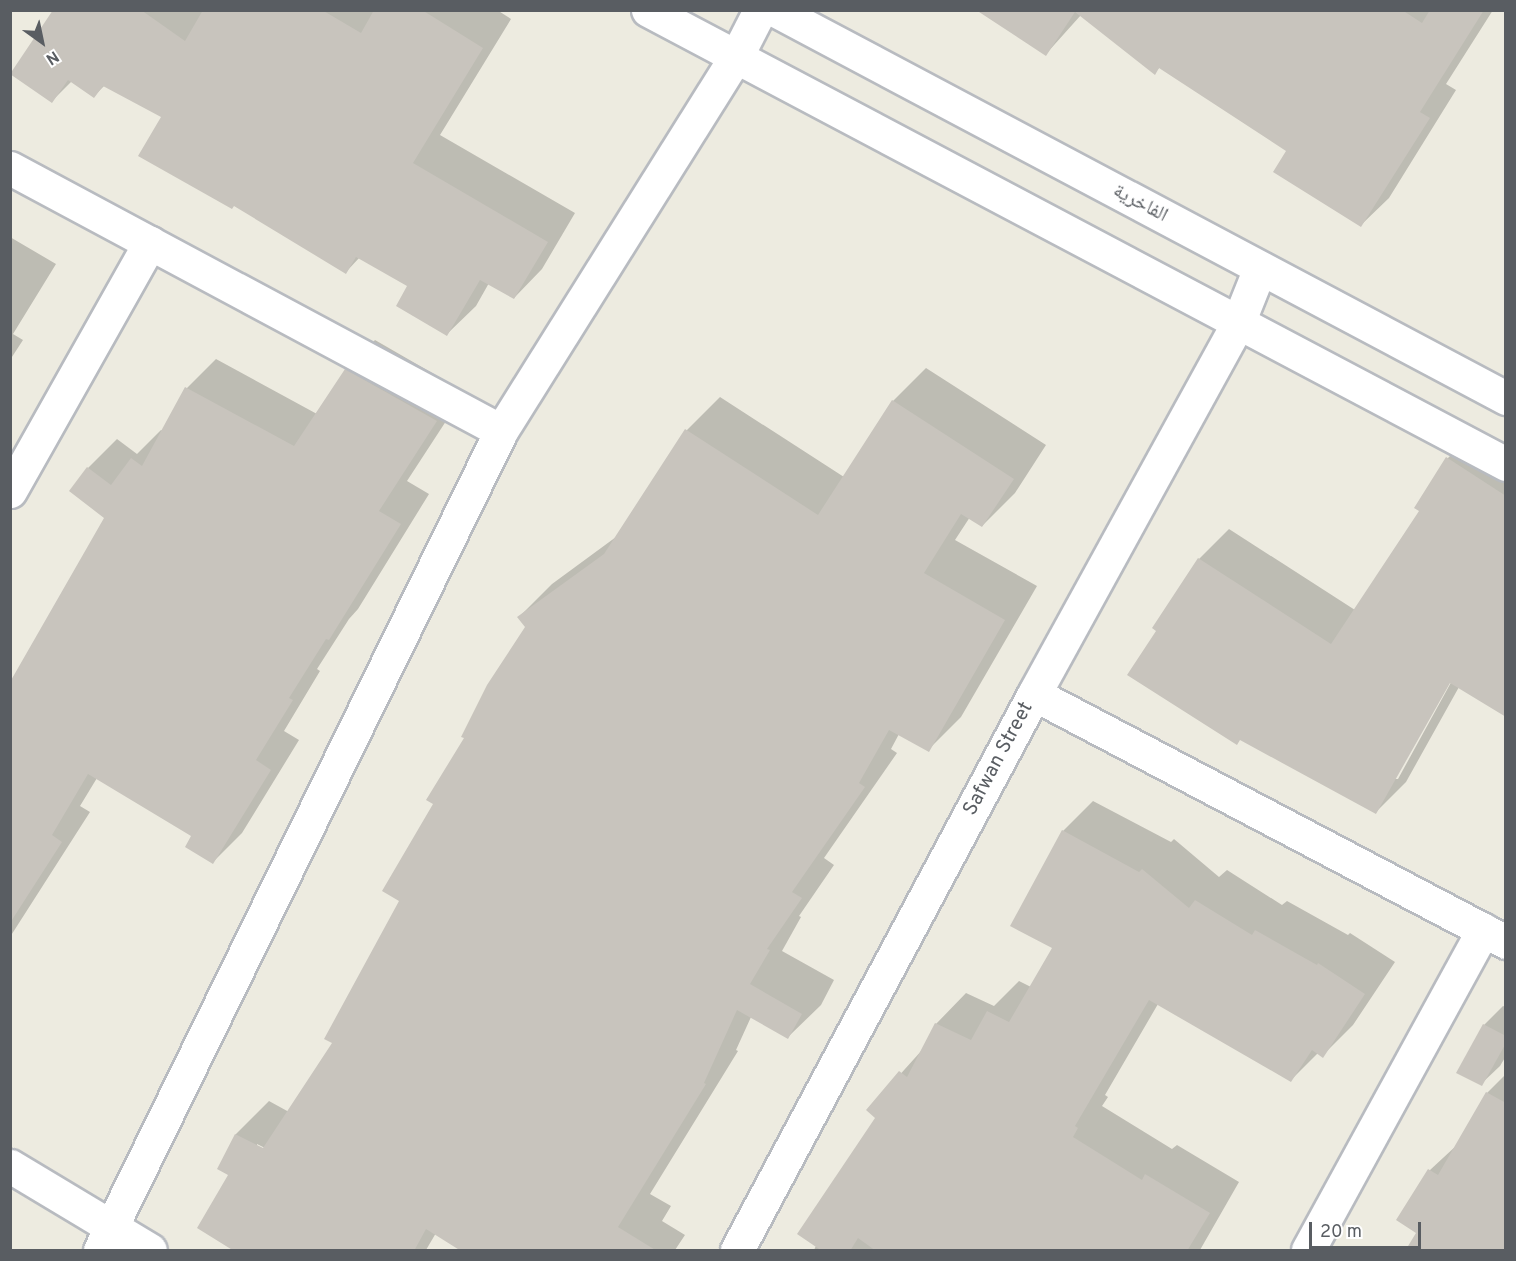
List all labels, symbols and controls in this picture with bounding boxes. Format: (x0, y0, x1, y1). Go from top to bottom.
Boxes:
north arrow (12, 12, 72, 72)
text: N (42, 46, 62, 69)
street label: الفاخرية (1109, 180, 1171, 228)
street label: Safwan Street (959, 698, 1039, 820)
scale bar (1312, 1210, 1424, 1248)
text: 20 m (1320, 1221, 1362, 1244)

